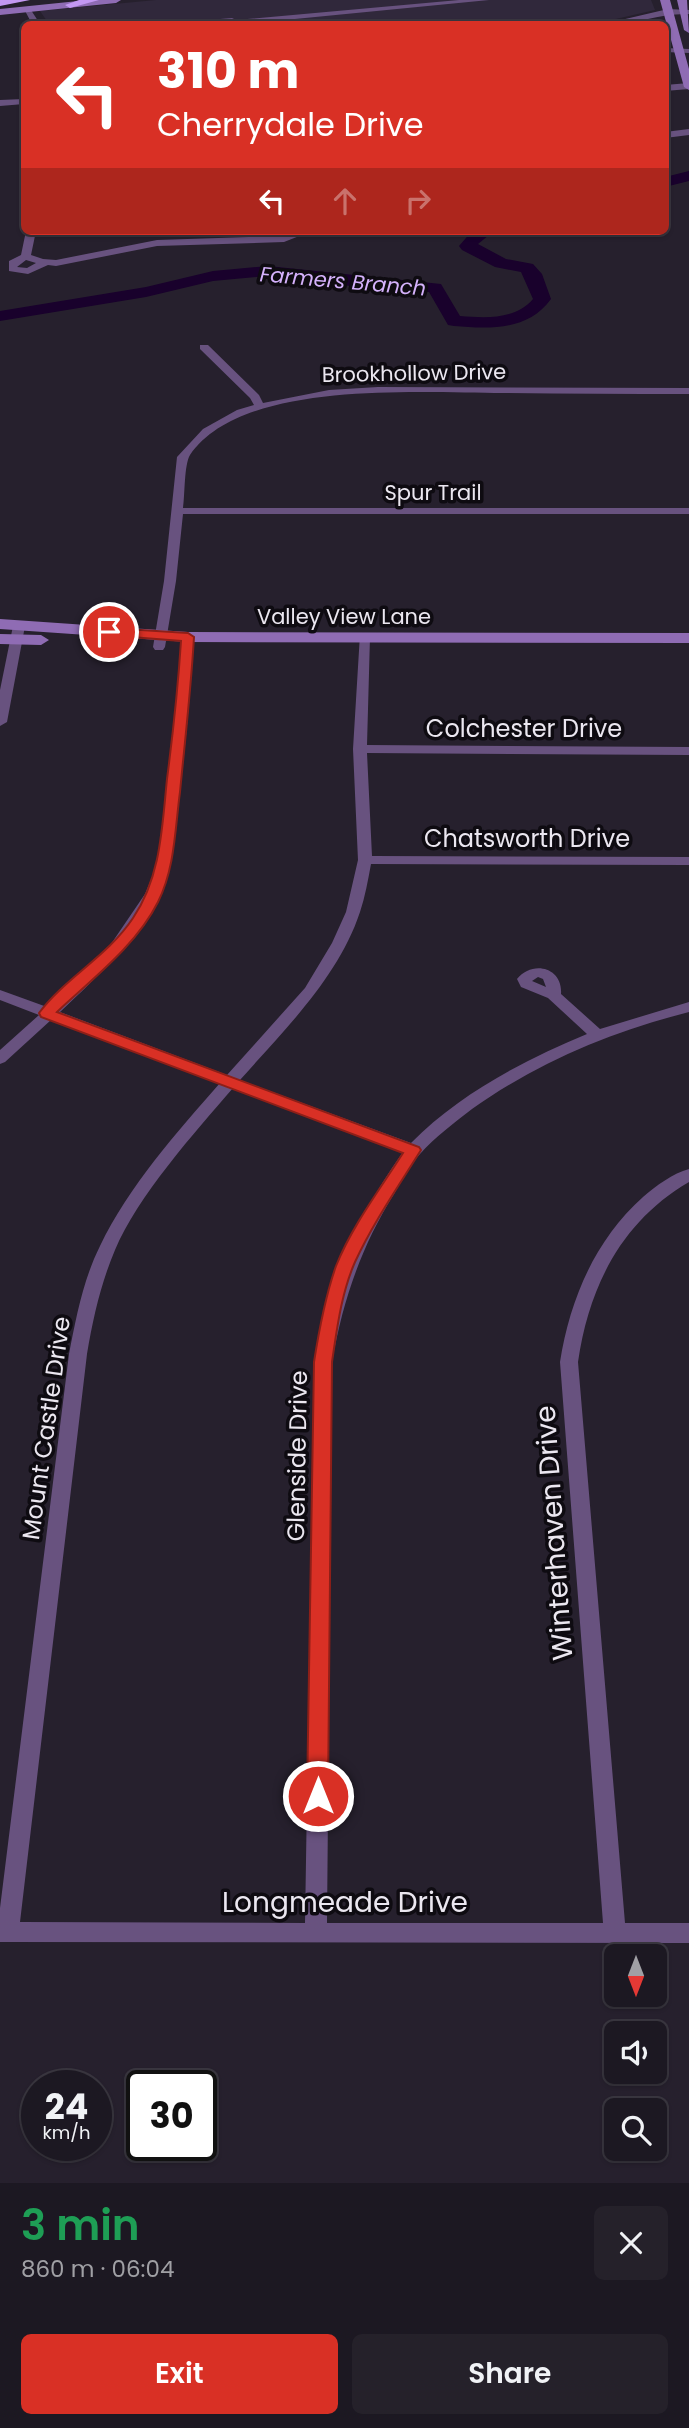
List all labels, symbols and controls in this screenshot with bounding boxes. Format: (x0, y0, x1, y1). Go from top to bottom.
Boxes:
text: 310 m (157, 37, 299, 105)
icon: left (42, 49, 133, 140)
text: Cherrydale Drive (157, 102, 424, 147)
icon: left (253, 182, 291, 220)
icon: ahead (326, 182, 364, 220)
icon: right (399, 182, 437, 220)
water label: Farmers Branch (259, 259, 427, 303)
street label: Brookhollow Drive (321, 357, 507, 389)
street label: Spur Trail (384, 478, 482, 507)
pin (79, 602, 139, 662)
street label: Valley View Lane (257, 602, 431, 631)
icon: arrive (90, 613, 128, 651)
street label: Colchester Drive (426, 712, 622, 745)
street label: Chatsworth Drive (424, 822, 630, 855)
street label: Mount Castle Drive (14, 1314, 78, 1542)
street label: Glenside Drive (279, 1370, 315, 1542)
street label: Winterhaven Drive (526, 1404, 582, 1662)
position arrow (281, 1759, 355, 1833)
street label: Longmeade Drive (222, 1883, 468, 1922)
north arrow (604, 1944, 667, 2007)
map controls (604, 1944, 667, 2161)
button: sound (604, 2021, 667, 2084)
speed limit sign: 30 (126, 2070, 217, 2161)
text: 24 (45, 2082, 88, 2131)
button: search (604, 2098, 667, 2161)
text: km/h (43, 2120, 90, 2145)
text: 3 min (21, 2196, 140, 2255)
button: close (594, 2206, 668, 2280)
text: 860 m · 06:04 (21, 2253, 174, 2285)
button: Exit (21, 2334, 338, 2414)
button: Share (352, 2334, 668, 2414)

